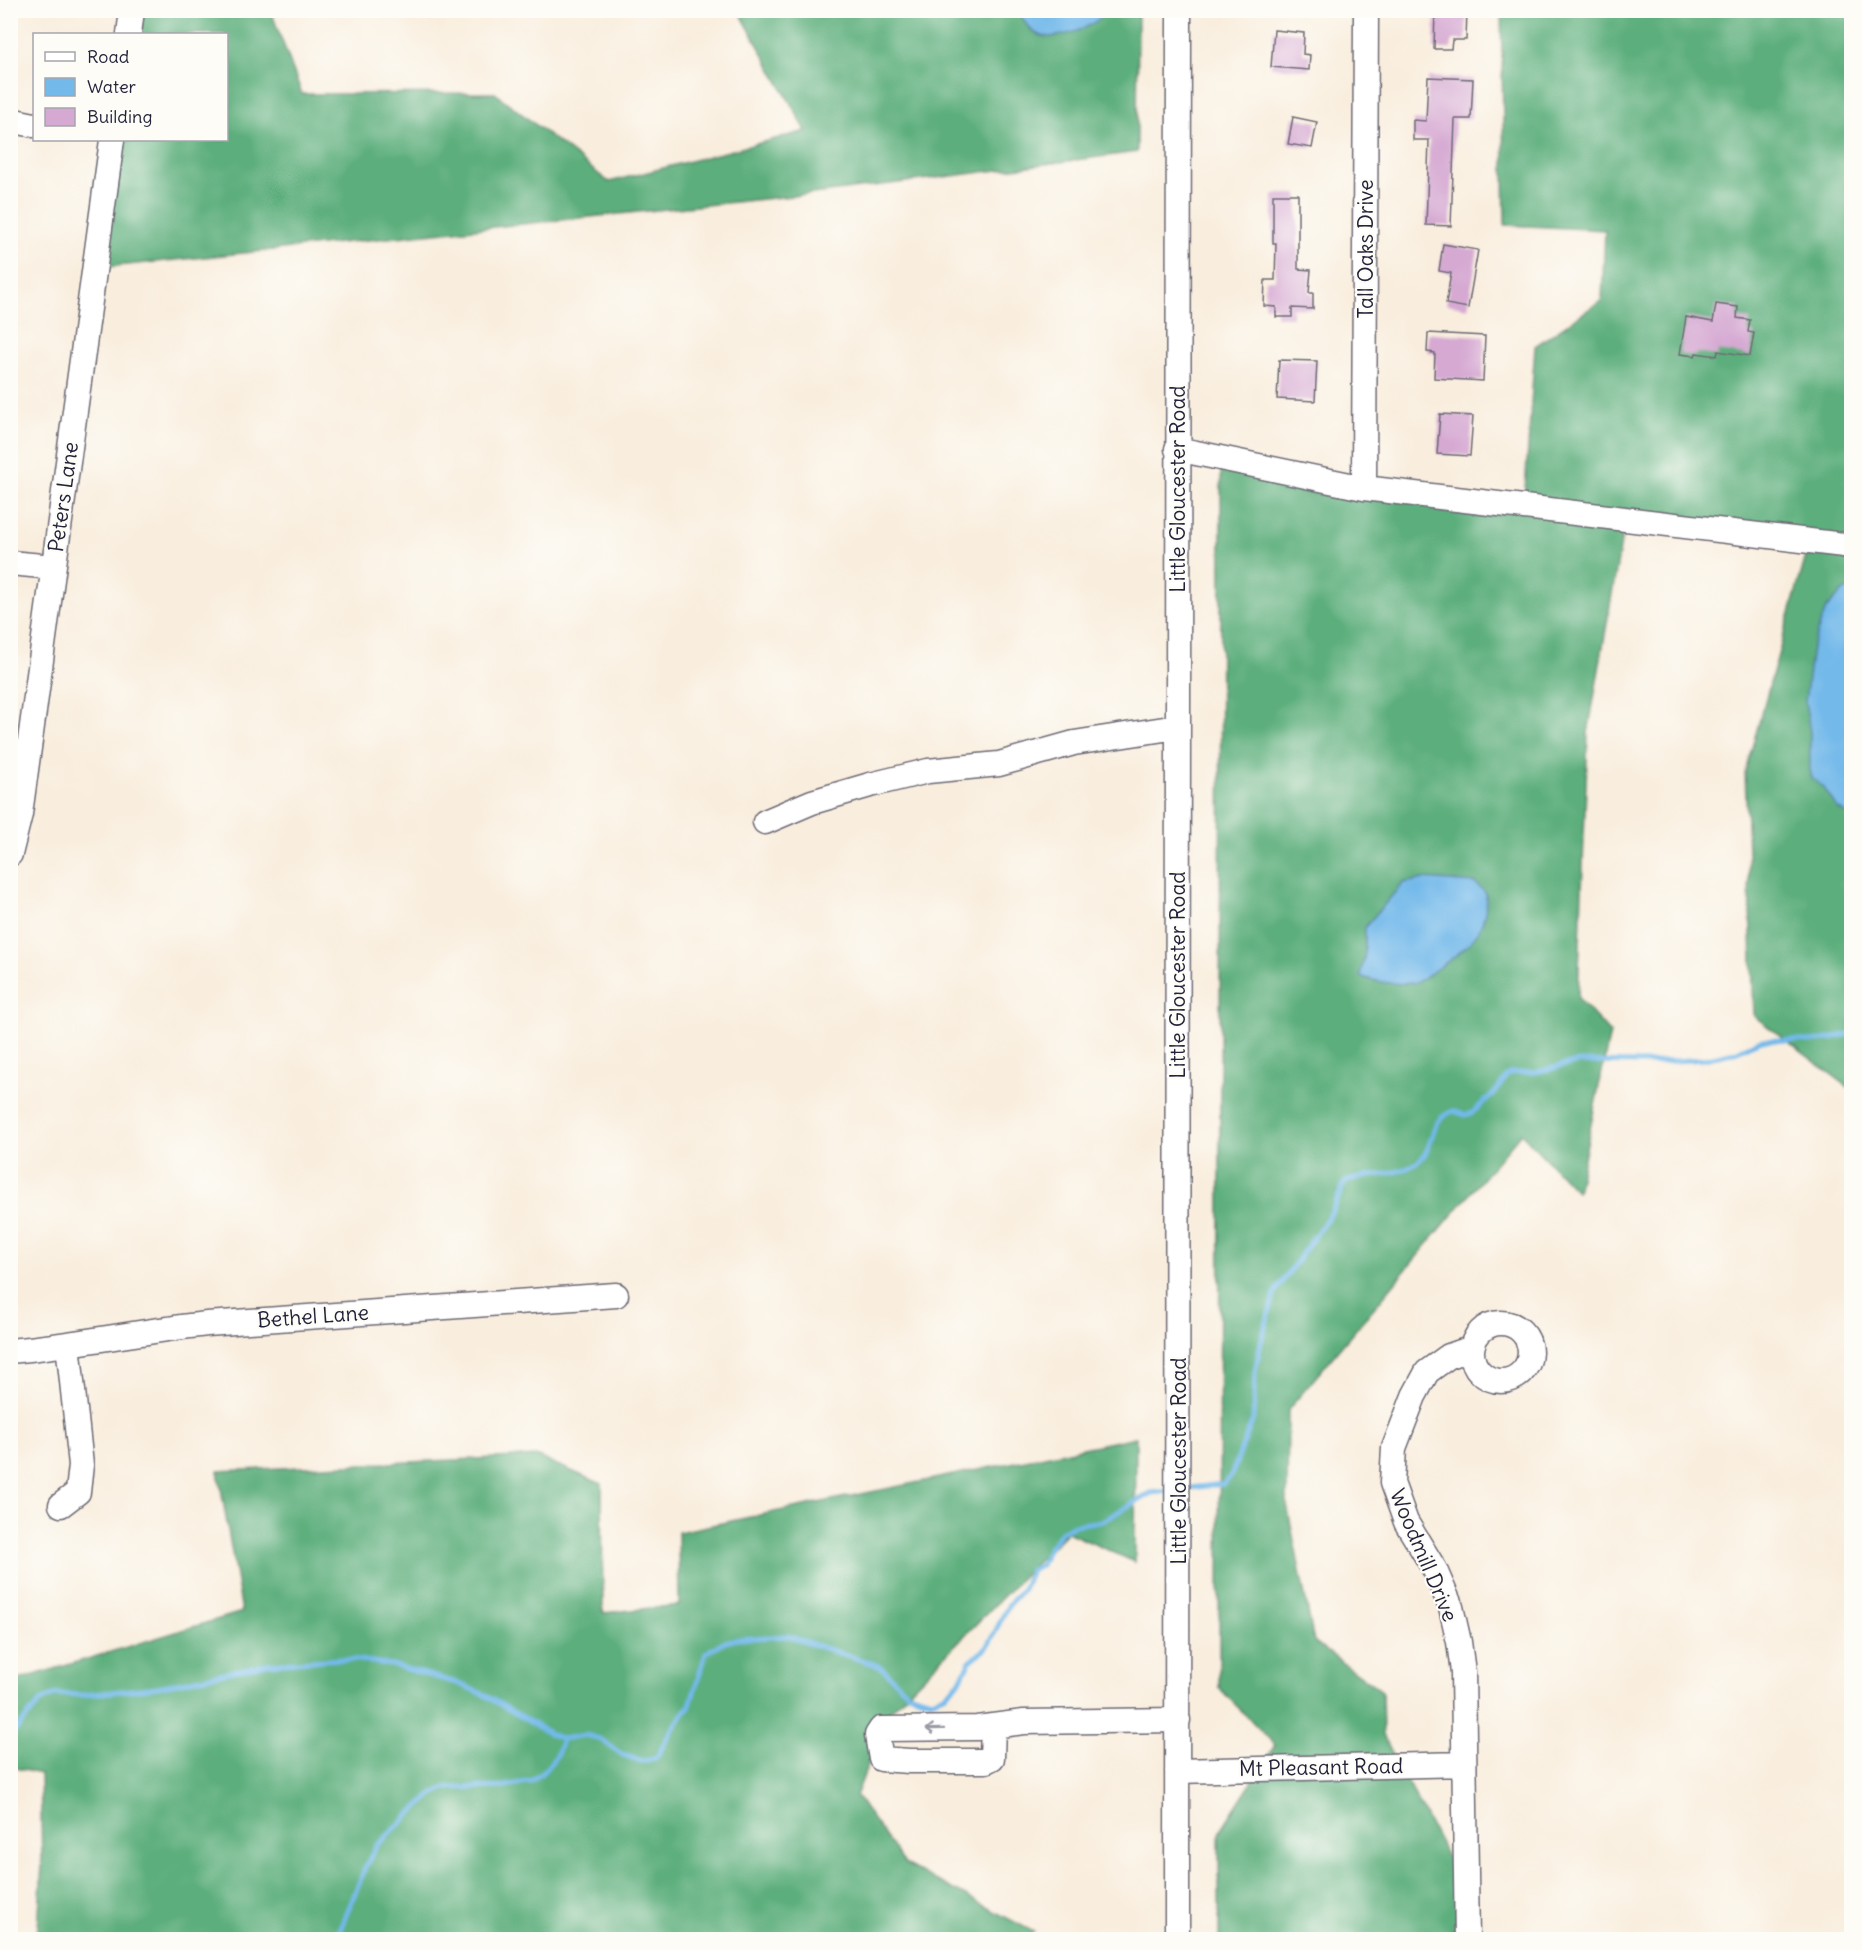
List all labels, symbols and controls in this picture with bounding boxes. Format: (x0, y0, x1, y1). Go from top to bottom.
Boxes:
legend (33, 33, 228, 141)
text: Road (87, 45, 130, 68)
text: Water (87, 75, 137, 98)
text: Building (87, 105, 152, 128)
street label: Tall Oaks Drive (1352, 179, 1379, 319)
street label: Little Gloucester Road (1164, 385, 1191, 593)
street label: Peters Lane (42, 440, 84, 554)
street label: Little Gloucester Road (1164, 871, 1191, 1079)
street label: Bethel Lane (256, 1299, 370, 1333)
street label: Little Gloucester Road (1165, 1357, 1192, 1565)
street label: Woodmill Drive (1384, 1485, 1464, 1625)
one-way arrow (925, 1723, 945, 1734)
street label: Mt Pleasant Road (1239, 1752, 1403, 1782)

